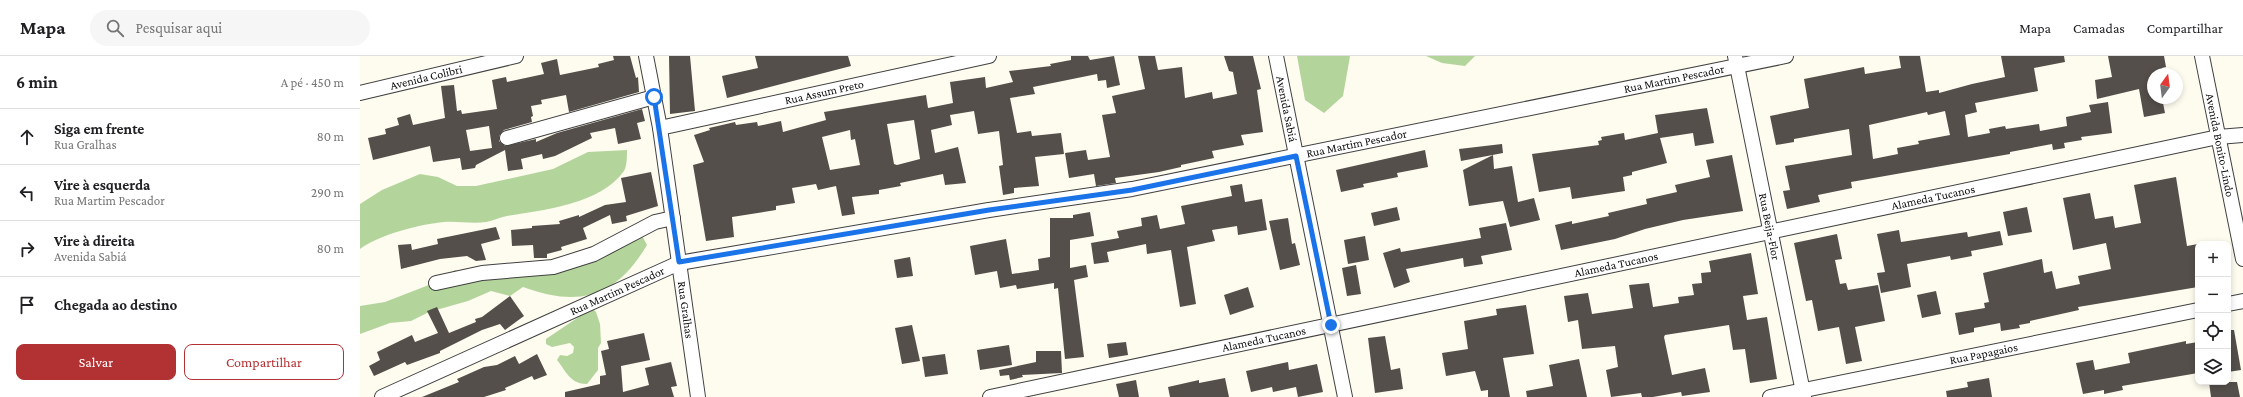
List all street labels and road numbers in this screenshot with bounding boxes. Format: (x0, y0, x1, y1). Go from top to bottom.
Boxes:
street label: Avenida Colibri (389, 62, 464, 93)
street label: Rua Martim Pescador (1622, 62, 1726, 96)
street label: Avenida Sabiá (1273, 75, 1300, 144)
street label: Rua Assum Preto (783, 77, 865, 108)
street label: Avenida Bonito-Lindo (2203, 92, 2237, 198)
street label: Rua Martim Pescador (1305, 126, 1409, 160)
street label: Alameda Tucanos (1890, 182, 1976, 213)
street label: Rua Beija-Flor (1756, 192, 1783, 262)
street label: Alameda Tucanos (1573, 249, 1659, 280)
street label: Rua Martim Pescador (568, 263, 667, 318)
street label: Rua Gralhas (675, 280, 697, 340)
street label: Alameda Tucanos (1221, 323, 1307, 355)
street label: Rua Papagaios (1948, 340, 2019, 367)

